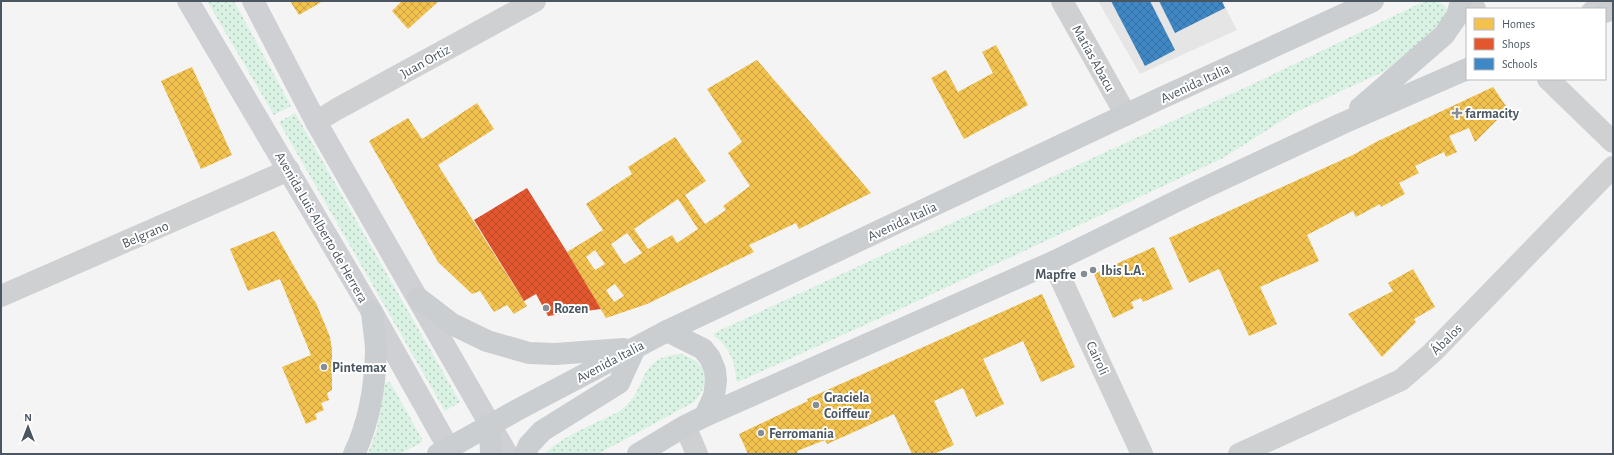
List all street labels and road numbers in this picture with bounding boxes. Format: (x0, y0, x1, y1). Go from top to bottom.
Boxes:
street label: Matías Abacu (1069, 23, 1117, 94)
street label: Juan Ortiz (398, 42, 453, 81)
street label: Avenida Italia (1159, 62, 1233, 106)
street label: Avenida Luis Alberto de Herrera (272, 150, 370, 306)
street label: Avenida Italia (866, 200, 940, 244)
street label: Belgrano (120, 219, 171, 251)
street label: Ábalos (1426, 319, 1465, 358)
street label: Avenida Italia (574, 338, 647, 386)
street label: Cairoli (1083, 339, 1111, 377)

